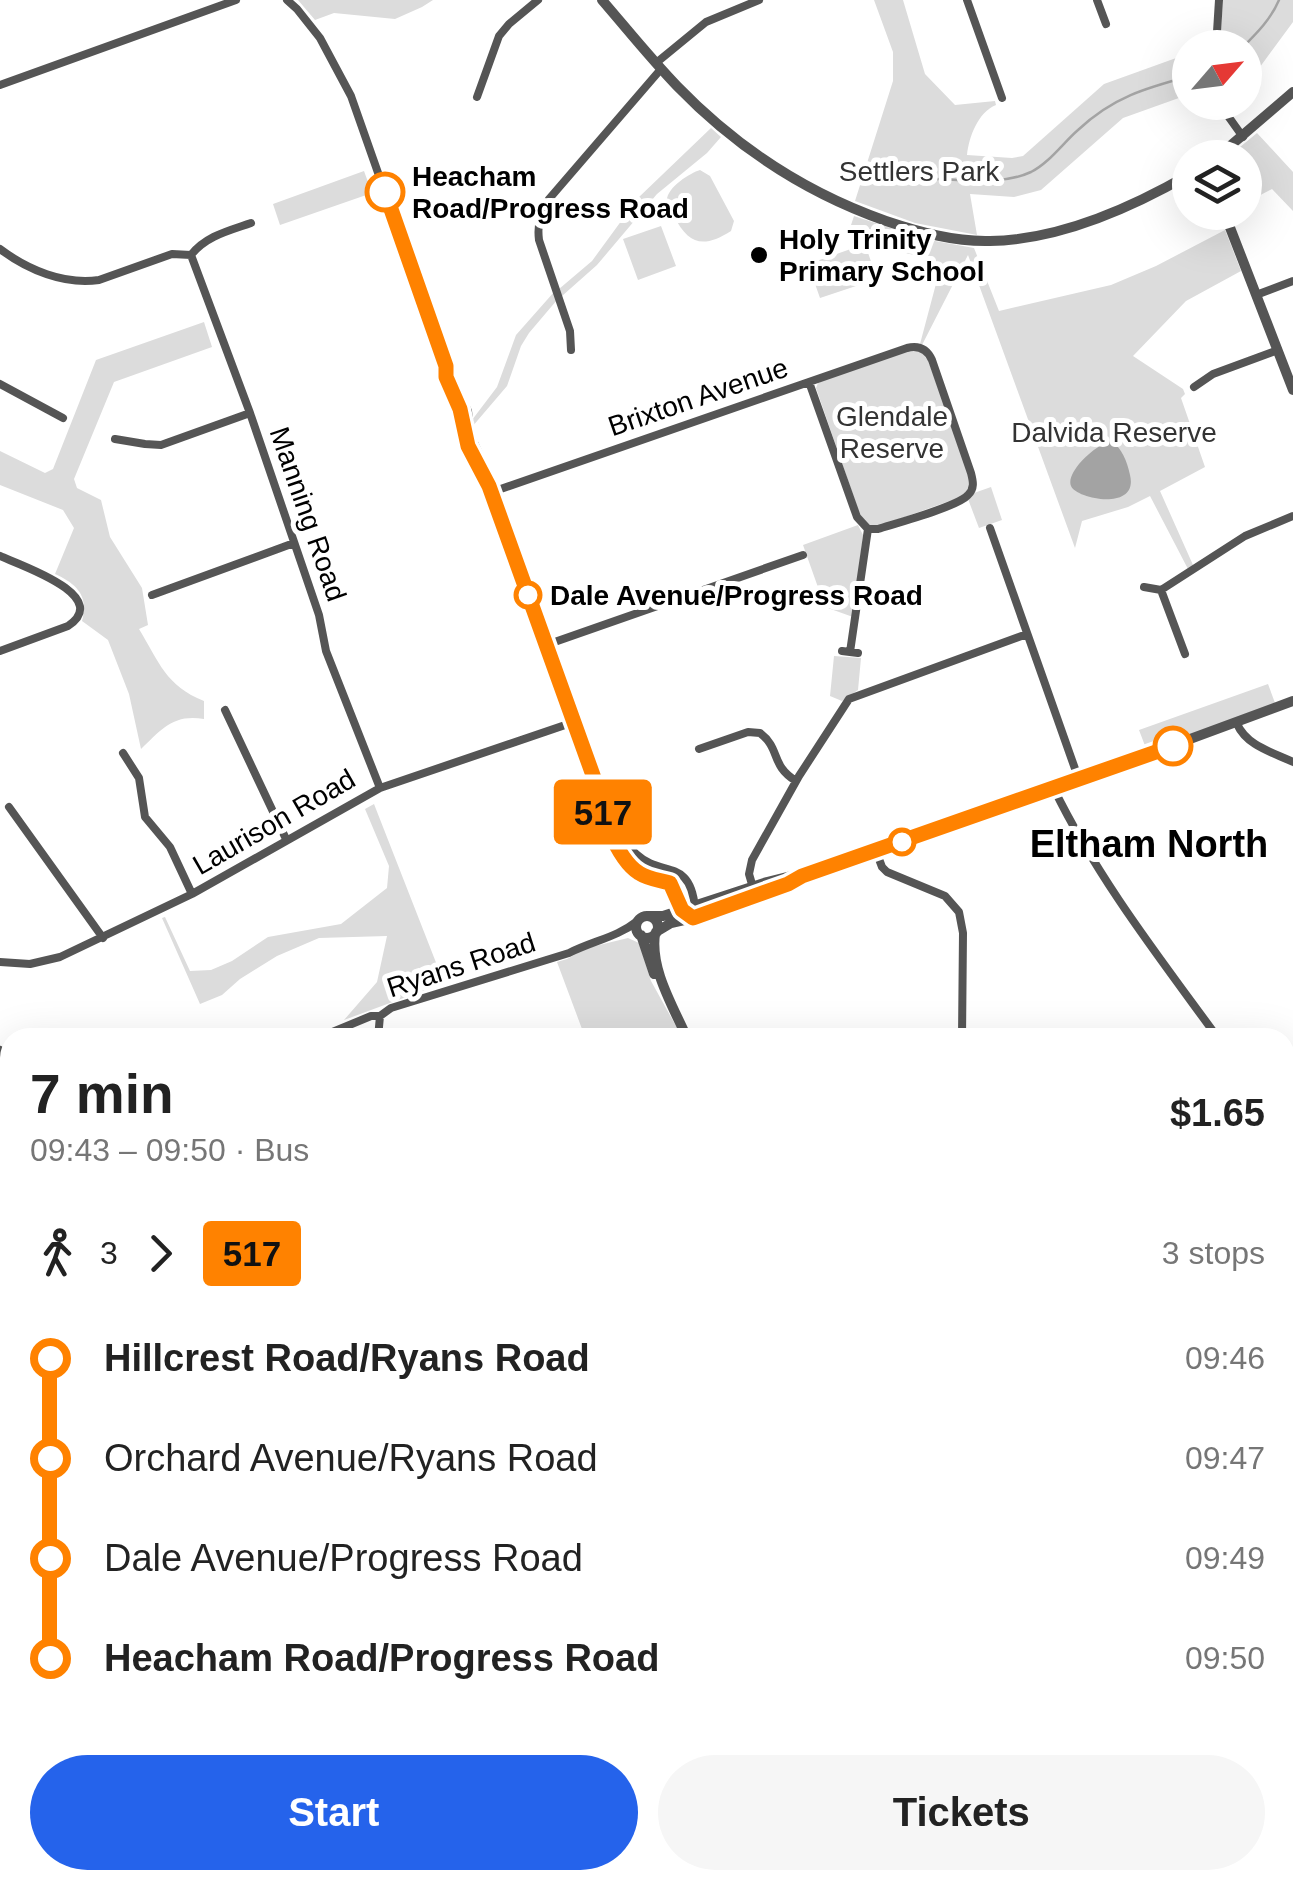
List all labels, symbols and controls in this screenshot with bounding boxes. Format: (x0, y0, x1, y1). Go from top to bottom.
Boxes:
north arrow (1172, 30, 1262, 120)
map controls (1172, 30, 1262, 230)
button: layers (1172, 140, 1262, 230)
park label: Settlers Park (839, 156, 1000, 187)
place label: Heacham Road/Progress Road (412, 161, 689, 224)
marker: Heacham Road/Progress Road (366, 173, 404, 211)
place label: Holy Trinity Primary School (779, 224, 984, 287)
marker: Holy Trinity Primary School (748, 244, 770, 266)
street label: Brixton Avenue (604, 352, 792, 442)
park label: Glendale Reserve (836, 401, 948, 464)
park label: Dalvida Reserve (1011, 417, 1217, 448)
street label: Manning Road (264, 423, 352, 605)
place label: Dale Avenue/Progress Road (550, 580, 923, 611)
marker: Dale Avenue/Progress Road (515, 582, 541, 608)
unlabelled marker (1154, 727, 1192, 765)
street label: Laurison Road (187, 763, 361, 881)
line badge: 517 (546, 780, 660, 844)
text: 517 (574, 793, 632, 832)
district label: Eltham North (1030, 823, 1268, 865)
unlabelled marker (889, 829, 915, 855)
street label: Ryans Road (383, 926, 539, 1004)
text: 7 min (30, 1063, 174, 1125)
text: $1.65 (1170, 1092, 1265, 1134)
text: 09:43 – 09:50 · Bus (30, 1132, 309, 1168)
icon: walk (30, 1226, 85, 1281)
icon: forward (133, 1226, 188, 1281)
text: 517 (223, 1234, 281, 1273)
text: 3 (100, 1235, 118, 1271)
text: 3 stops (1162, 1235, 1265, 1271)
text: Hillcrest Road/Ryans Road (104, 1337, 590, 1379)
text: 09:46 (1185, 1340, 1265, 1376)
text: Orchard Avenue/Ryans Road (104, 1437, 598, 1479)
text: 09:47 (1185, 1440, 1265, 1476)
text: Dale Avenue/Progress Road (104, 1537, 583, 1579)
text: 09:49 (1185, 1540, 1265, 1576)
text: Heacham Road/Progress Road (104, 1637, 659, 1679)
text: 09:50 (1185, 1640, 1265, 1676)
button: Start (30, 1755, 638, 1870)
button: Tickets (658, 1755, 1265, 1870)

